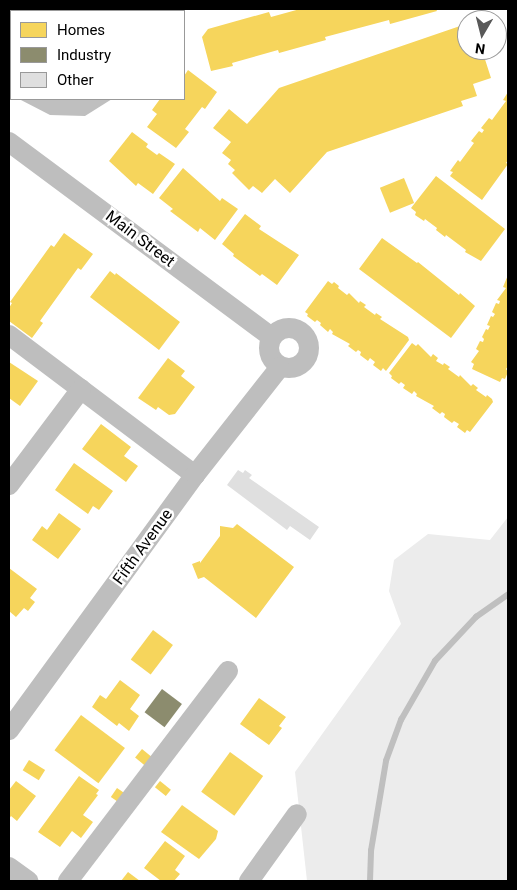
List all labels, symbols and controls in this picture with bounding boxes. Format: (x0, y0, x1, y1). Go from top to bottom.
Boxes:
legend (10, 10, 185, 100)
north arrow (457, 10, 507, 60)
text: Homes (57, 21, 105, 39)
text: N (474, 40, 486, 57)
text: Industry (57, 46, 111, 64)
text: Other (57, 71, 94, 89)
street label: Main Street (102, 207, 178, 271)
street label: Fifth Avenue (109, 506, 177, 588)

